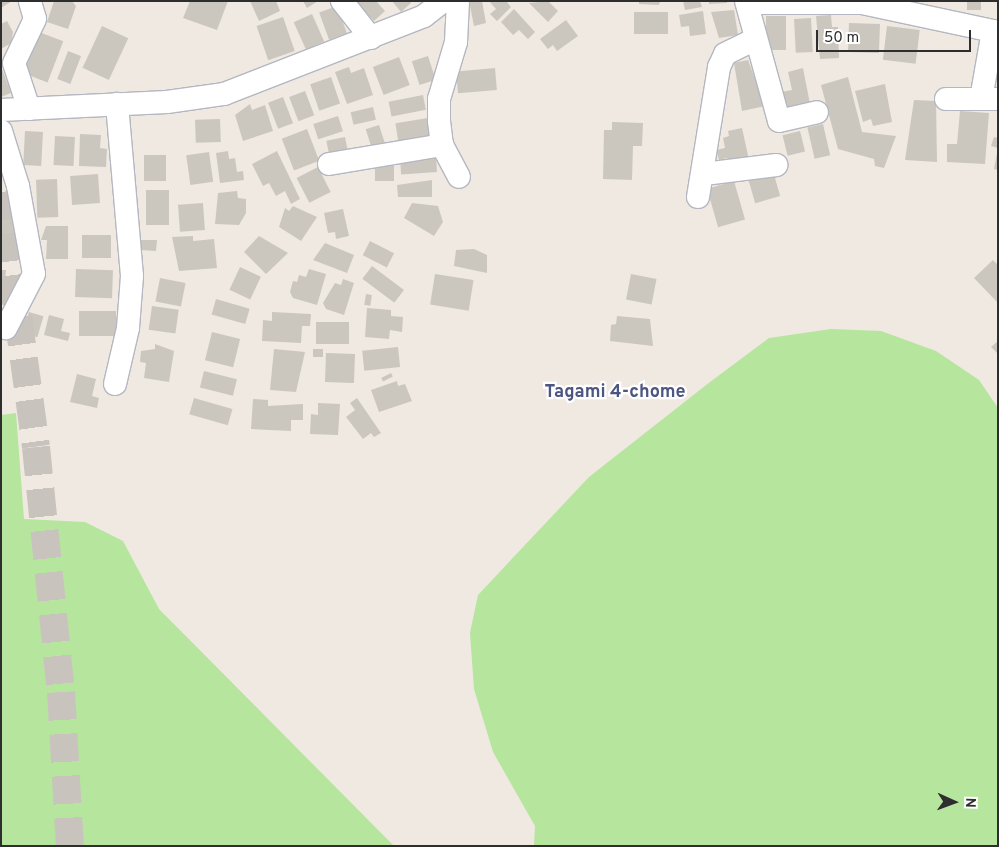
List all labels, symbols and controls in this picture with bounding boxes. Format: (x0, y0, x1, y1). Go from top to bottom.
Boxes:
scale bar (819, 20, 974, 52)
text: 50 m (824, 29, 859, 48)
district label: Tagami 4-chome (544, 382, 686, 404)
north arrow (929, 777, 979, 827)
text: N (961, 797, 978, 808)

